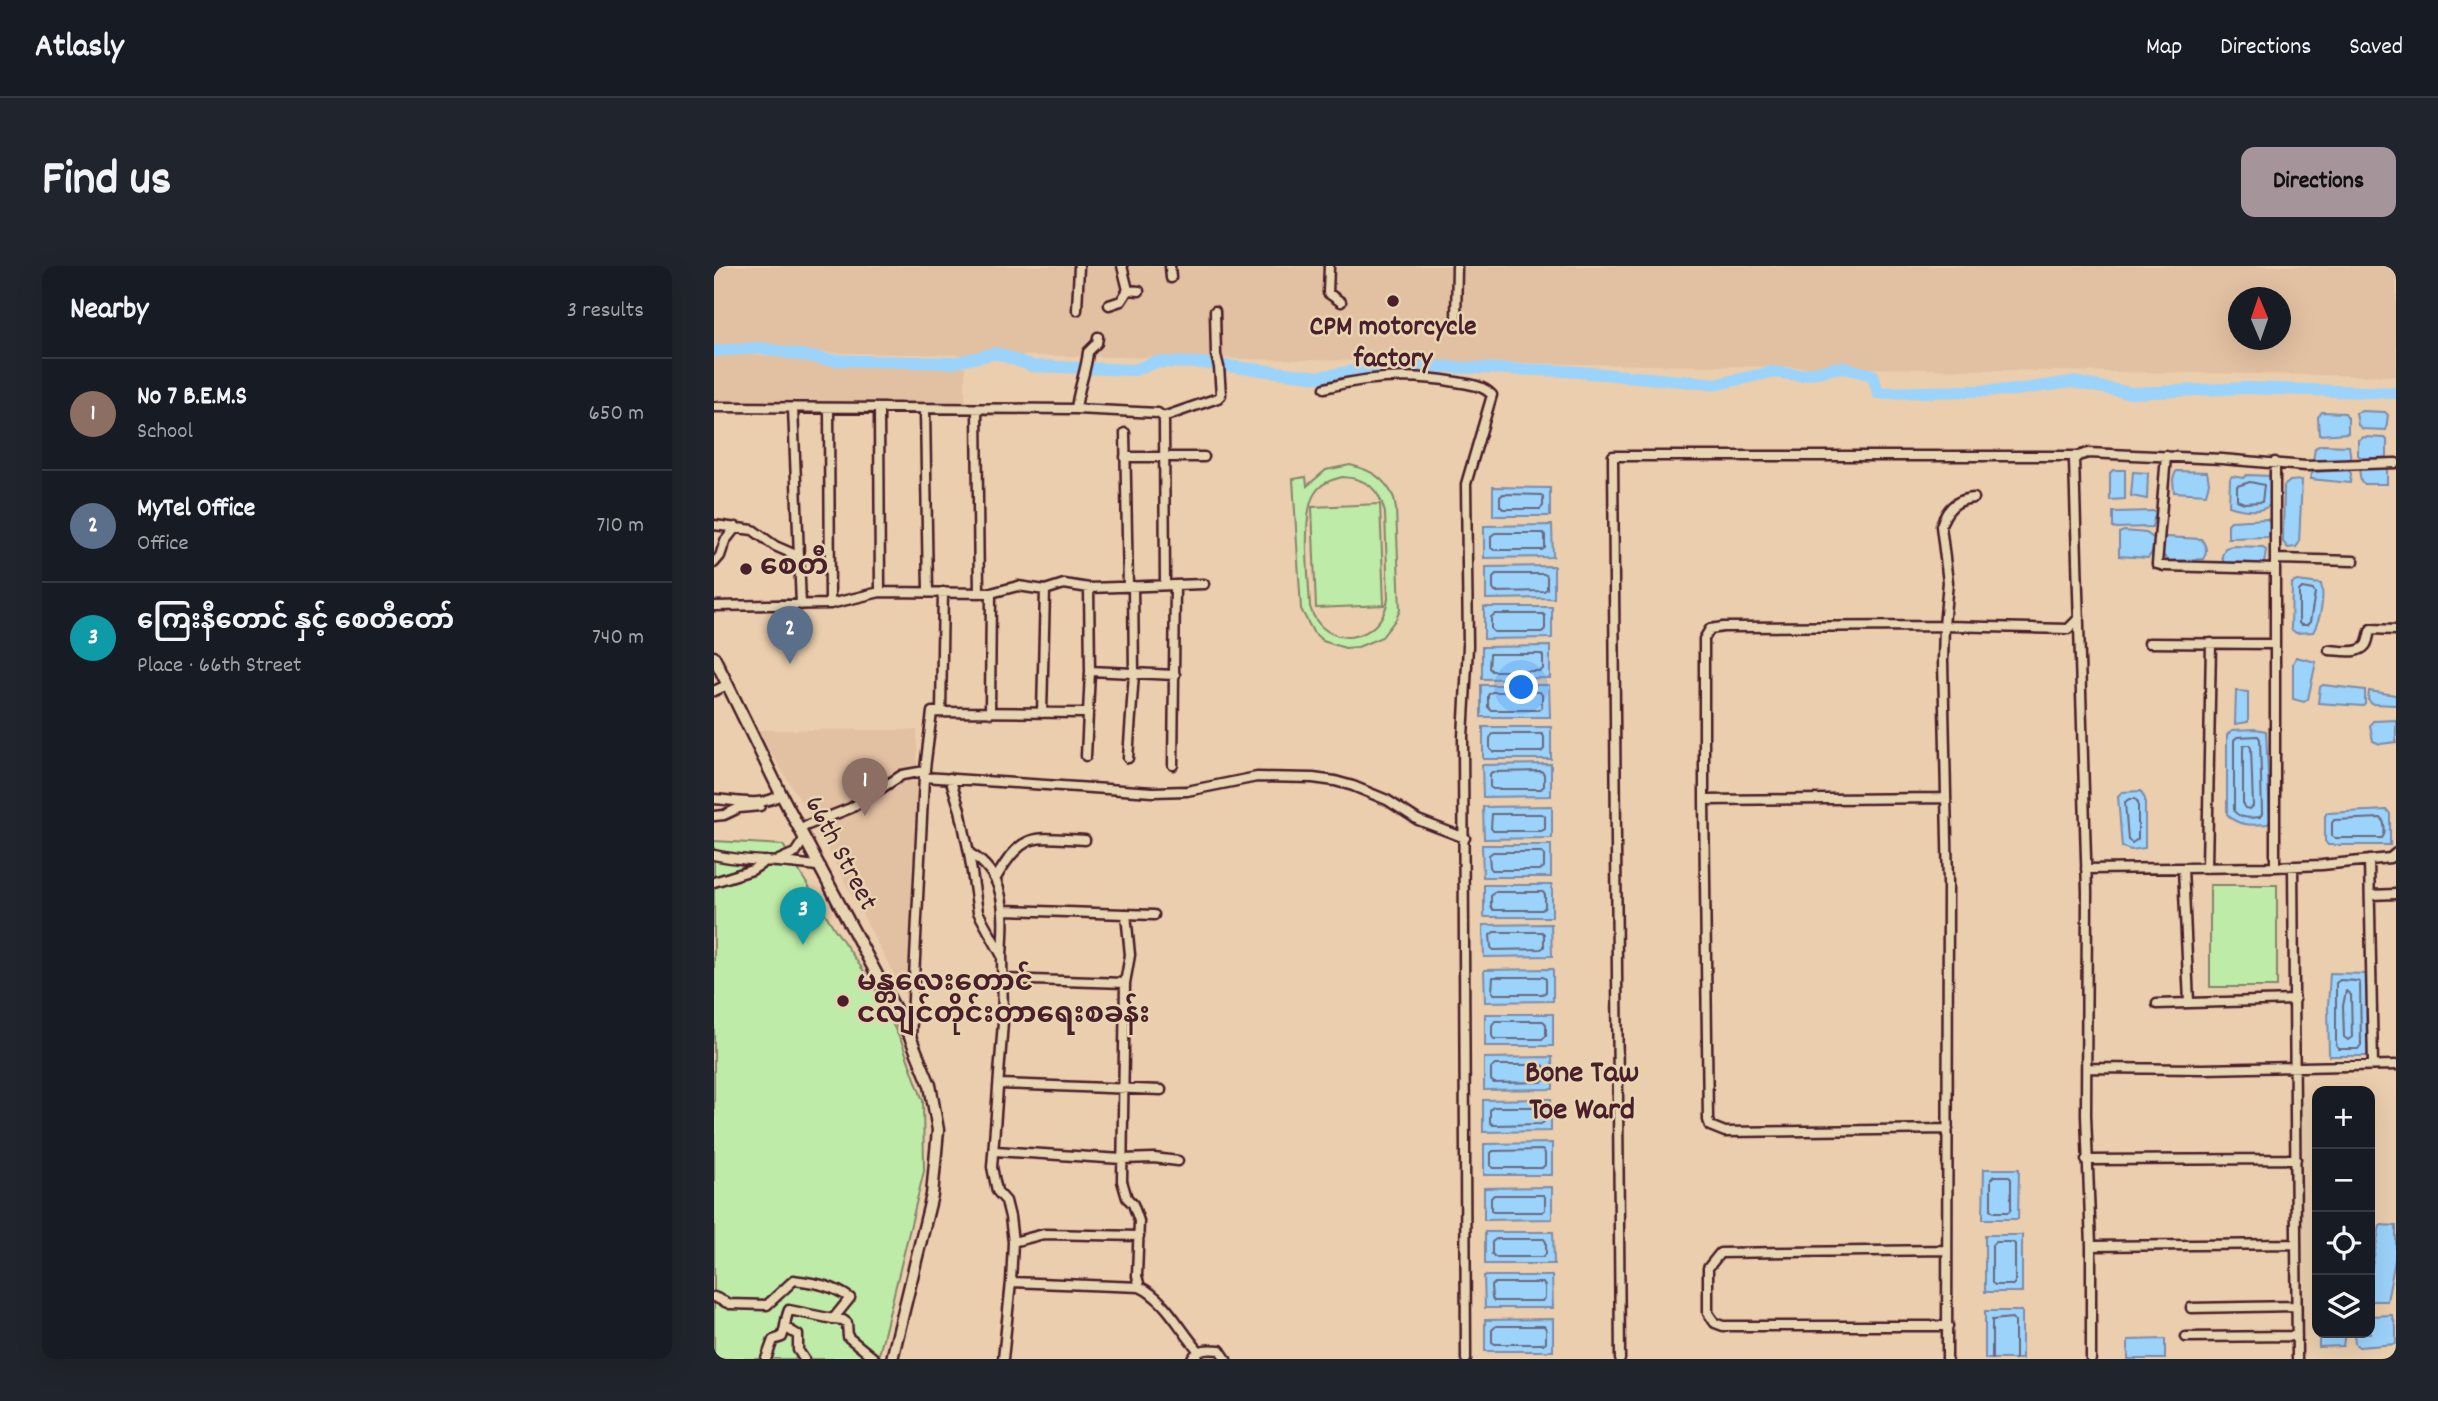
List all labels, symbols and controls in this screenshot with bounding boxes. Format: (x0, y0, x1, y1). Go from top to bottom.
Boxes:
text: Atlasly (35, 25, 124, 72)
text: Map (2146, 31, 2182, 65)
text: Directions (2220, 31, 2311, 65)
text: Saved (2349, 31, 2403, 65)
text: Find us (42, 147, 171, 217)
button: Directions (2241, 147, 2396, 217)
north arrow (2228, 287, 2291, 350)
text: Nearby (70, 290, 148, 333)
marker: CPM motorcycle factory (1385, 293, 1401, 309)
text: 3 results (567, 295, 644, 328)
place label: CPM motorcycle factory (1309, 309, 1477, 381)
text: No 7 B.E.M.S (137, 379, 247, 416)
text: 1 (90, 398, 96, 431)
text: 650 m (588, 398, 644, 431)
text: School (137, 416, 193, 449)
text: MyTel Office (137, 491, 255, 528)
text: 2 (88, 510, 98, 543)
text: 710 m (597, 510, 644, 543)
text: Office (137, 528, 189, 561)
place label: စေတီ (760, 545, 828, 589)
marker: စေတီ (738, 561, 754, 577)
text: ကြေးနီတောင် နှင့် စေတီတော် (137, 604, 454, 641)
pin: 2 (767, 606, 813, 664)
text: 3 (88, 622, 98, 655)
text: 740 m (592, 622, 644, 655)
text: Place · 66th Street (137, 650, 302, 683)
your location (1504, 670, 1538, 704)
pin: 1 (842, 758, 888, 816)
street label: 66th Street (792, 789, 886, 919)
pin: 3 (780, 887, 826, 945)
place label: မန္တလေးတောင် ငလျင်တိုင်းတာရေးစခန်း (857, 961, 1150, 1037)
marker: မန္တလေးတောင် ငလျင်တိုင်းတာရေးစခန်း (835, 993, 851, 1009)
district label: Bone Taw Toe Ward (1525, 1052, 1639, 1135)
map controls (2312, 1086, 2375, 1338)
button: + (2312, 1086, 2375, 1149)
button: − (2312, 1149, 2375, 1212)
button: locate (2312, 1212, 2375, 1275)
button: layers (2312, 1275, 2375, 1338)

